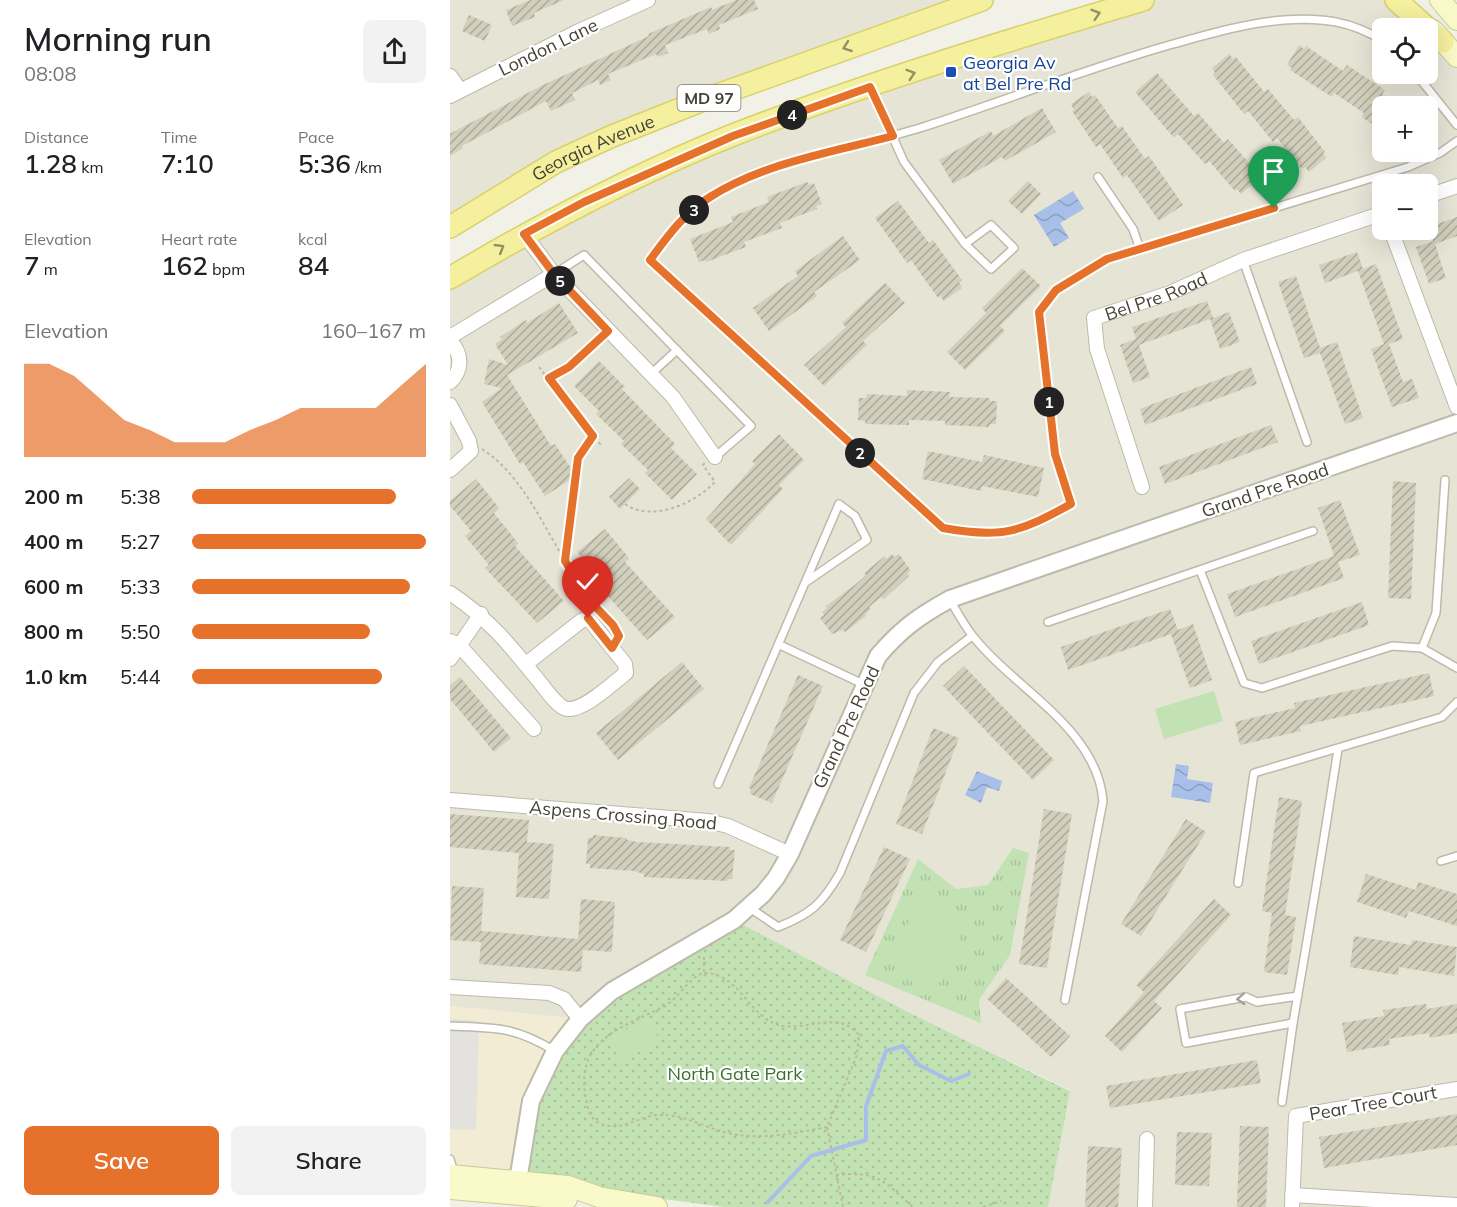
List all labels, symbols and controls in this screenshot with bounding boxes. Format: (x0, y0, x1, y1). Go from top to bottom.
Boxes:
one-way arrow (1090, 9, 1101, 21)
street label: London Lane (495, 13, 601, 81)
text: Morning run (24, 18, 212, 59)
map controls (1372, 18, 1438, 240)
button: locate (1372, 18, 1438, 84)
button: share (363, 20, 426, 83)
one-way arrow (842, 40, 853, 53)
place label: Georgia Av at Bel Pre Rd (963, 51, 1071, 95)
text: 08:08 (24, 61, 77, 86)
marker: Georgia Av at Bel Pre Rd (944, 65, 958, 79)
one-way arrow (905, 68, 916, 81)
road number: MD 97 (678, 85, 740, 111)
button: + (1372, 96, 1438, 162)
pin: 4 (777, 100, 807, 130)
text: 4 (787, 105, 797, 125)
street label: Georgia Avenue (527, 109, 658, 186)
text: Distance (24, 127, 89, 147)
text: Time (161, 127, 197, 147)
text: Pace (298, 127, 334, 147)
pin (1248, 146, 1299, 208)
text: 1.28 (24, 147, 77, 180)
text: 7:10 (161, 147, 214, 180)
text: 5:36 (298, 147, 351, 180)
icon: arrive (1257, 155, 1290, 188)
text: km (77, 157, 103, 177)
text: /km (351, 157, 382, 177)
button: − (1372, 174, 1438, 240)
pin: 3 (679, 195, 709, 225)
text: 3 (689, 200, 699, 220)
text: Elevation (24, 229, 92, 249)
text: Heart rate (161, 229, 237, 249)
text: kcal (298, 229, 327, 249)
one-way arrow (494, 244, 504, 256)
text: 7 (24, 249, 40, 282)
text: 162 (161, 249, 208, 282)
text: 84 (298, 249, 329, 282)
text: m (40, 259, 58, 279)
text: bpm (208, 259, 245, 279)
pin: 5 (545, 266, 575, 296)
street label: Bel Pre Road (1102, 266, 1211, 325)
text: 5 (555, 271, 565, 291)
text: Elevation (24, 318, 109, 343)
text: 160–167 m (321, 318, 426, 343)
pin: 1 (1034, 387, 1064, 417)
text: 1 (1044, 392, 1054, 412)
pin: 2 (845, 438, 875, 468)
text: 2 (855, 443, 865, 463)
street label: Grand Pre Road (1198, 457, 1332, 523)
text: 200 m (24, 484, 83, 509)
text: 5:38 (120, 484, 161, 509)
text: 400 m (24, 529, 83, 554)
text: 5:27 (120, 529, 161, 554)
pin (562, 556, 613, 618)
icon: check (571, 565, 604, 598)
text: 600 m (24, 574, 83, 599)
text: 5:33 (120, 574, 161, 599)
text: 800 m (24, 619, 83, 644)
text: 5:50 (120, 619, 161, 644)
street label: Grand Pre Road (807, 662, 885, 792)
text: 1.0 km (24, 664, 87, 689)
text: 5:44 (120, 664, 161, 689)
street label: Aspens Crossing Road (528, 795, 718, 835)
one-way arrow (1236, 993, 1245, 1006)
park label: North Gate Park (668, 1062, 803, 1085)
street label: Pear Tree Court (1307, 1080, 1439, 1126)
button: Save (24, 1126, 219, 1195)
button: Share (231, 1126, 426, 1195)

